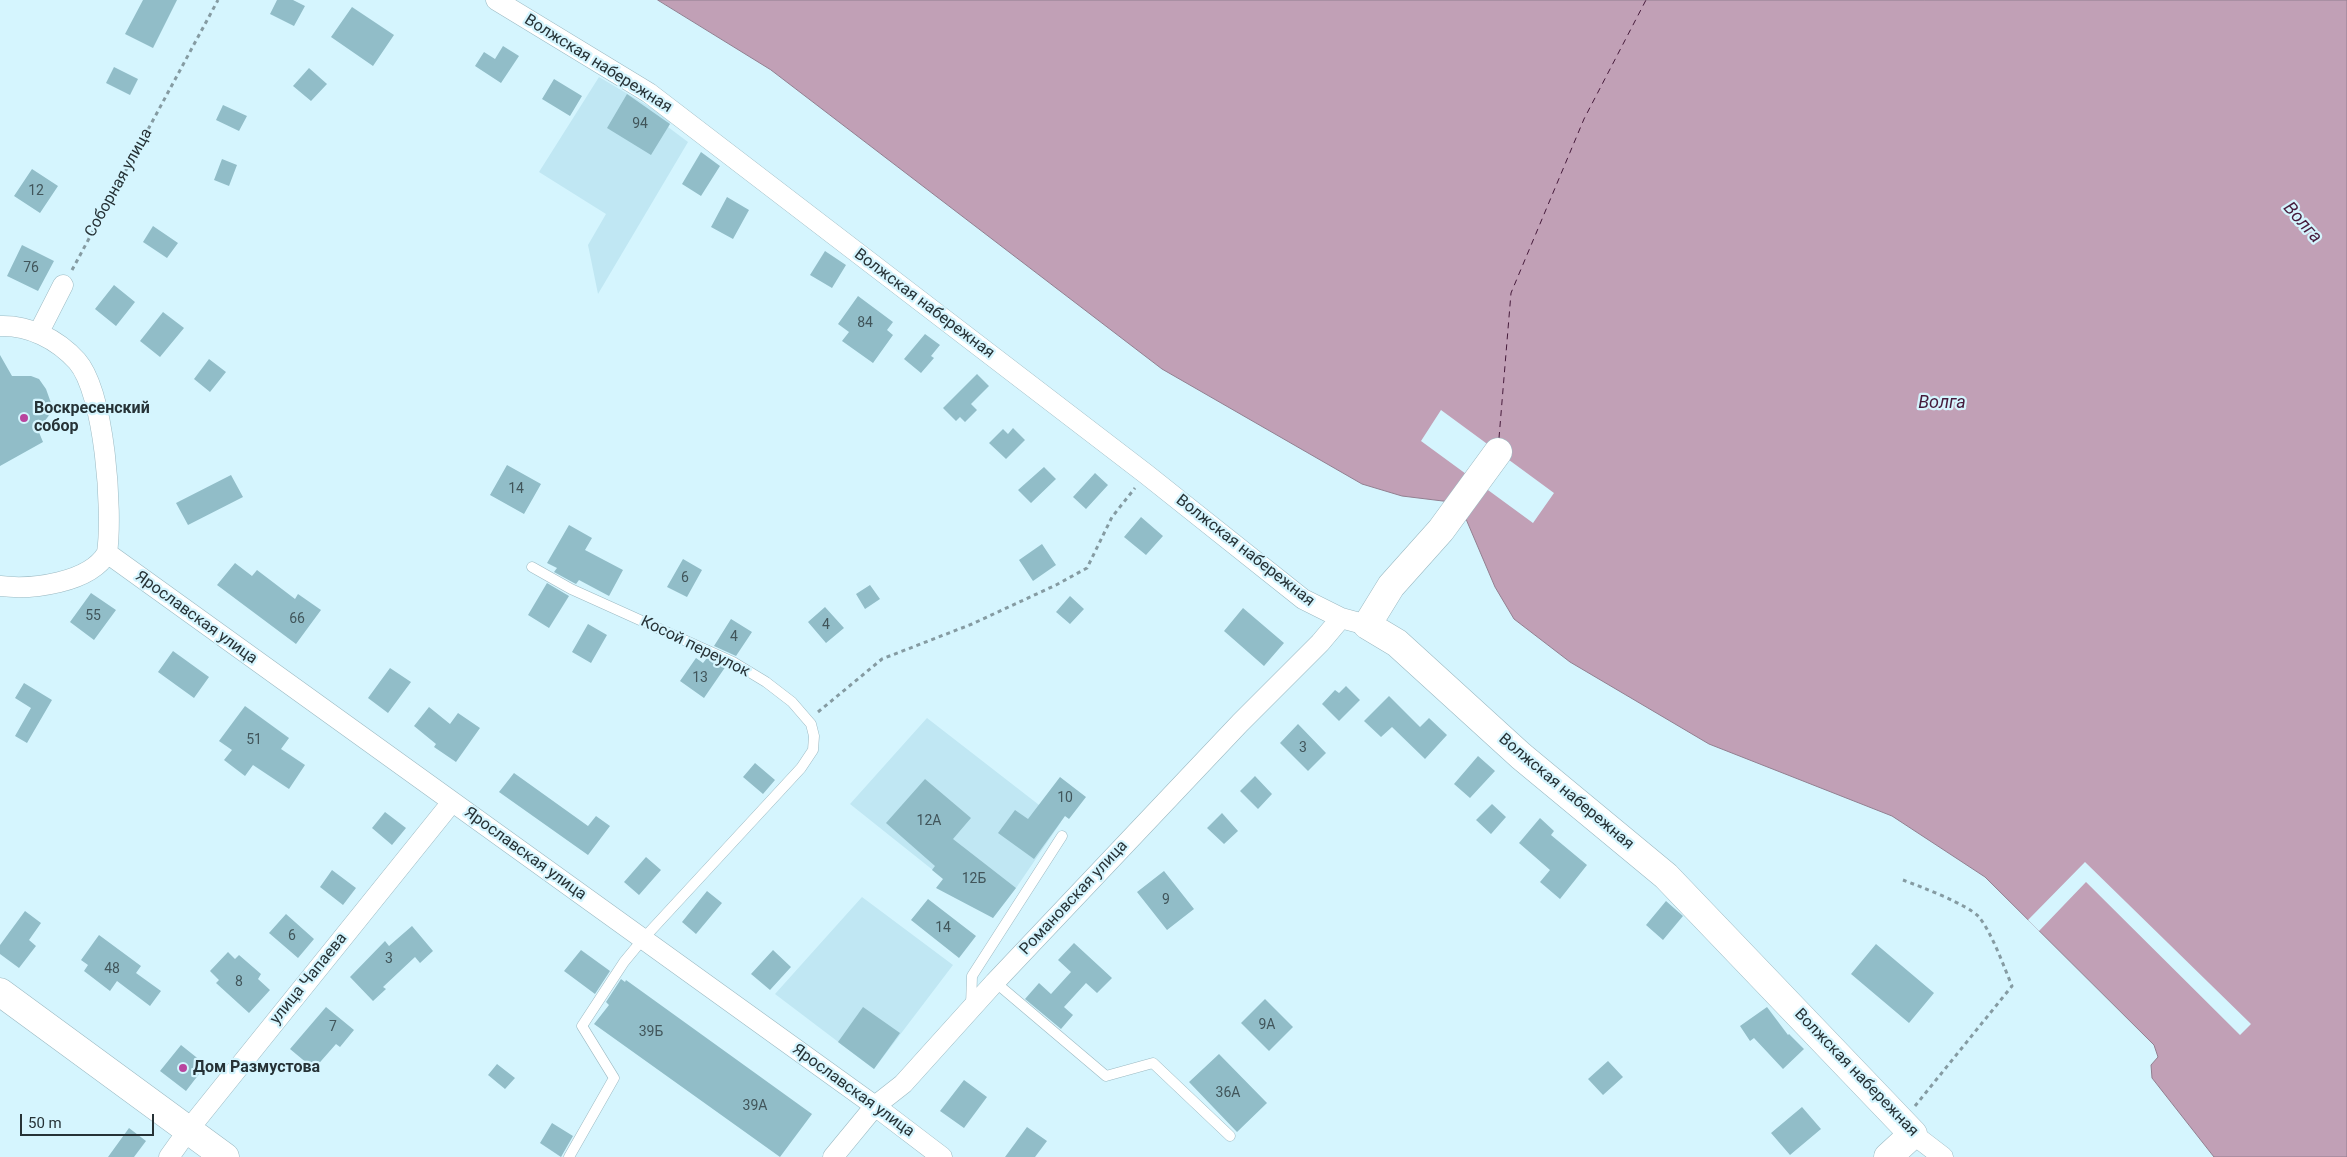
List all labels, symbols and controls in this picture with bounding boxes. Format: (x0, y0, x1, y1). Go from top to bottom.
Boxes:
street label: Волжская набережная (521, 11, 675, 117)
house number: 94 (632, 116, 648, 132)
street label: Соборная улица (81, 125, 157, 241)
house number: 12 (28, 183, 44, 199)
water label: Волга (2278, 198, 2326, 248)
street label: Волжская набережная (850, 245, 998, 363)
house number: 76 (23, 260, 39, 276)
house number: 84 (857, 315, 873, 331)
water label: Волга (1918, 392, 1966, 414)
place label: Воскресенский собор (34, 399, 150, 437)
marker: Воскресенский собор (18, 412, 30, 424)
house number: 14 (508, 481, 524, 497)
street label: Волжская набережная (1172, 491, 1318, 611)
street label: Ярославская улица (131, 567, 261, 669)
house number: 6 (681, 570, 689, 586)
house number: 55 (85, 608, 101, 624)
house number: 66 (289, 611, 305, 627)
street label: Косой переулок (637, 612, 753, 682)
house number: 4 (822, 617, 830, 633)
house number: 4 (730, 629, 738, 645)
house number: 13 (692, 670, 708, 686)
street label: Волжская набережная (1495, 730, 1637, 854)
house number: 51 (246, 732, 262, 748)
house number: 3 (1299, 740, 1307, 756)
house number: 10 (1057, 790, 1073, 806)
street label: Ярославская улица (460, 803, 590, 905)
house number: 12А (917, 813, 941, 829)
street label: Романовская улица (1016, 837, 1132, 959)
house number: 12Б (962, 871, 986, 887)
house number: 9 (1162, 892, 1170, 908)
house number: 14 (935, 920, 951, 936)
house number: 6 (288, 928, 296, 944)
street label: улица Чапаева (266, 930, 352, 1028)
house number: 3 (385, 951, 393, 967)
house number: 48 (104, 961, 120, 977)
house number: 8 (235, 974, 243, 990)
street label: Волжская набережная (1790, 1005, 1922, 1141)
house number: 9А (1258, 1017, 1276, 1033)
house number: 7 (329, 1019, 337, 1035)
house number: 39Б (639, 1024, 663, 1040)
street label: Ярославская улица (788, 1040, 918, 1142)
place label: Дом Размустова (193, 1058, 320, 1078)
marker: Дом Размустова (177, 1062, 189, 1074)
house number: 36А (1216, 1085, 1240, 1101)
house number: 39А (743, 1098, 767, 1114)
scale bar (22, 1104, 156, 1136)
text: 50 m (28, 1114, 62, 1132)

